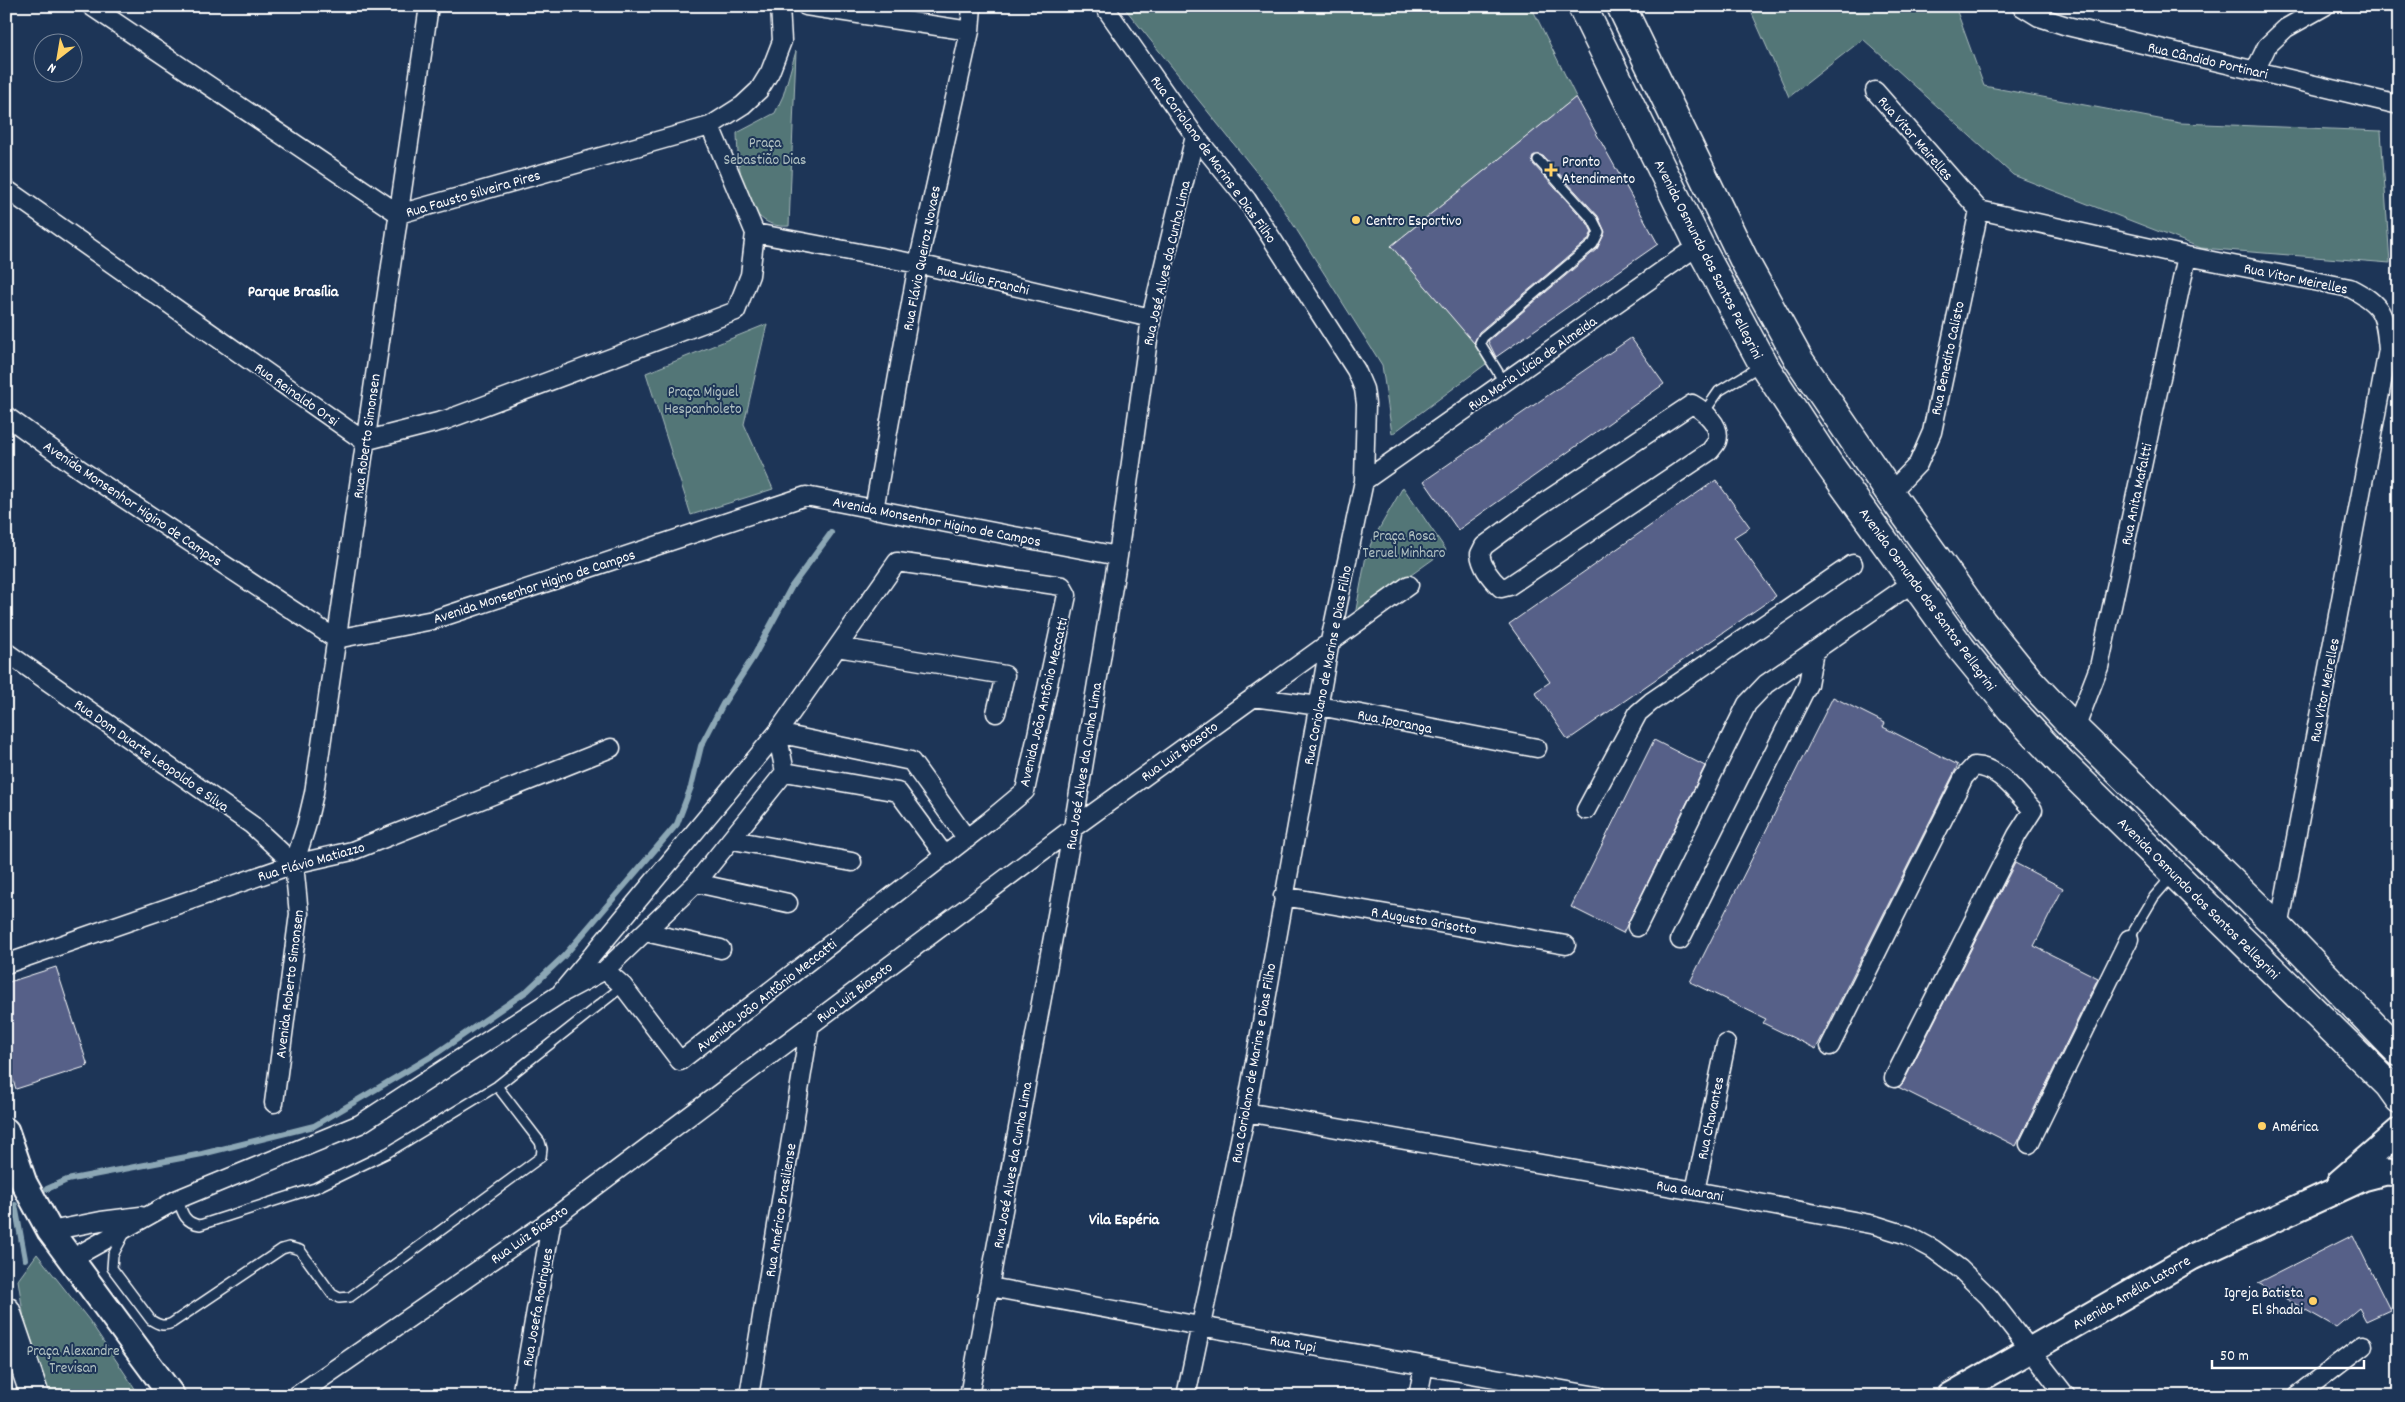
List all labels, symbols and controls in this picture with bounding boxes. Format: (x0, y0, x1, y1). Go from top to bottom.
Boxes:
north arrow (32, 32, 82, 82)
street label: Rua Cândido Portinari (2145, 37, 2270, 87)
text: N (44, 57, 60, 78)
street label: Rua Coriolano de Marins e Dias Filho (1144, 72, 1281, 249)
street label: Rua Vitor Meirelles (1871, 92, 1957, 186)
park label: Praça Sebastião Dias (724, 133, 806, 172)
place label: Pronto Atendimento (1562, 152, 1635, 191)
street label: Avenida Osmundo dos Santos Pellegrini (1647, 156, 1767, 364)
marker: Pronto Atendimento (1544, 163, 1558, 177)
street label: Rua Fausto Silveira Pires (404, 165, 543, 225)
street label: Rua José Alves da Cunha Lima (1138, 178, 1198, 348)
street label: Rua Flávio Queiroz Novaes (898, 184, 948, 333)
place label: Centro Esportivo (1366, 211, 1462, 233)
marker: Centro Esportivo (1350, 214, 1362, 226)
street label: Rua Vitor Meirelles (2242, 258, 2350, 302)
street label: Rua Júlio Franchi (934, 260, 1031, 302)
district label: Parque Brasília (248, 281, 340, 304)
street label: Rua Benedito Calisto (1926, 299, 1972, 418)
street label: Rua Maria Lúcia de Almeida (1464, 311, 1603, 418)
street label: Rua Reinaldo Orsi (249, 358, 343, 433)
street label: Rua Roberto Simonsen (348, 372, 388, 500)
park label: Praça Miguel Hespanholeto (664, 382, 742, 421)
street label: Avenida Monsenhor Higino de Campos (38, 436, 226, 573)
street label: Rua Anita Mafaltti (2116, 441, 2160, 547)
street label: Avenida Monsenhor Higino de Campos (831, 492, 1043, 554)
street label: Avenida Osmundo dos Santos Pellegrini (1852, 504, 2001, 697)
park label: Praça Rosa Teruel Minharo (1363, 526, 1446, 565)
street label: Avenida Monsenhor Higino de Campos (431, 545, 639, 631)
street label: Rua Coriolano de Marins e Dias Filho (1299, 563, 1359, 767)
street label: Avenida João Antônio Meccatti (1015, 615, 1075, 789)
street label: Rua Vitor Meirelles (2305, 636, 2347, 744)
street label: Rua José Alves da Cunha Lima (1061, 680, 1109, 851)
street label: Rua Dom Duarte Leopoldo e Silva (69, 695, 234, 819)
street label: Rua Iporanga (1355, 705, 1435, 741)
street label: Rua Luiz Biasoto (1137, 717, 1224, 788)
street label: Avenida Osmundo dos Santos Pellegrini (2111, 813, 2284, 986)
street label: Rua Flávio Matiazzo (255, 837, 368, 889)
street label: R Augusto Grisotto (1369, 902, 1479, 942)
street label: Avenida Roberto Simonsen (271, 909, 311, 1060)
street label: Avenida João Antônio Meccatti (692, 934, 843, 1059)
street label: Rua Luiz Biasoto (812, 957, 898, 1030)
street label: Rua Coriolano de Marins e Dias Filho (1227, 961, 1283, 1165)
street label: Rua Chavantes (1692, 1075, 1731, 1162)
street label: Rua José Alves da Cunha Lima (988, 1079, 1040, 1250)
place label: América (2272, 1117, 2319, 1139)
marker: América (2256, 1120, 2268, 1132)
street label: Rua Américo Brasiliense (761, 1141, 803, 1279)
street label: Rua Guarani (1654, 1175, 1725, 1209)
street label: Rua Luiz Biasoto (487, 1200, 574, 1271)
district label: Vila Espéria (1089, 1209, 1161, 1232)
street label: Rua Josefa Rodrigues (518, 1246, 560, 1369)
street label: Avenida Amélia Latorre (2069, 1251, 2195, 1337)
place label: Igreja Batista El Shadai (2224, 1283, 2304, 1322)
marker: Igreja Batista El Shadai (2307, 1295, 2319, 1307)
street label: Rua Tupi (1268, 1330, 1318, 1360)
scale bar (2212, 1337, 2365, 1369)
park label: Praça Alexandre Trevisan (26, 1341, 120, 1380)
text: 50 m (2220, 1346, 2249, 1368)

